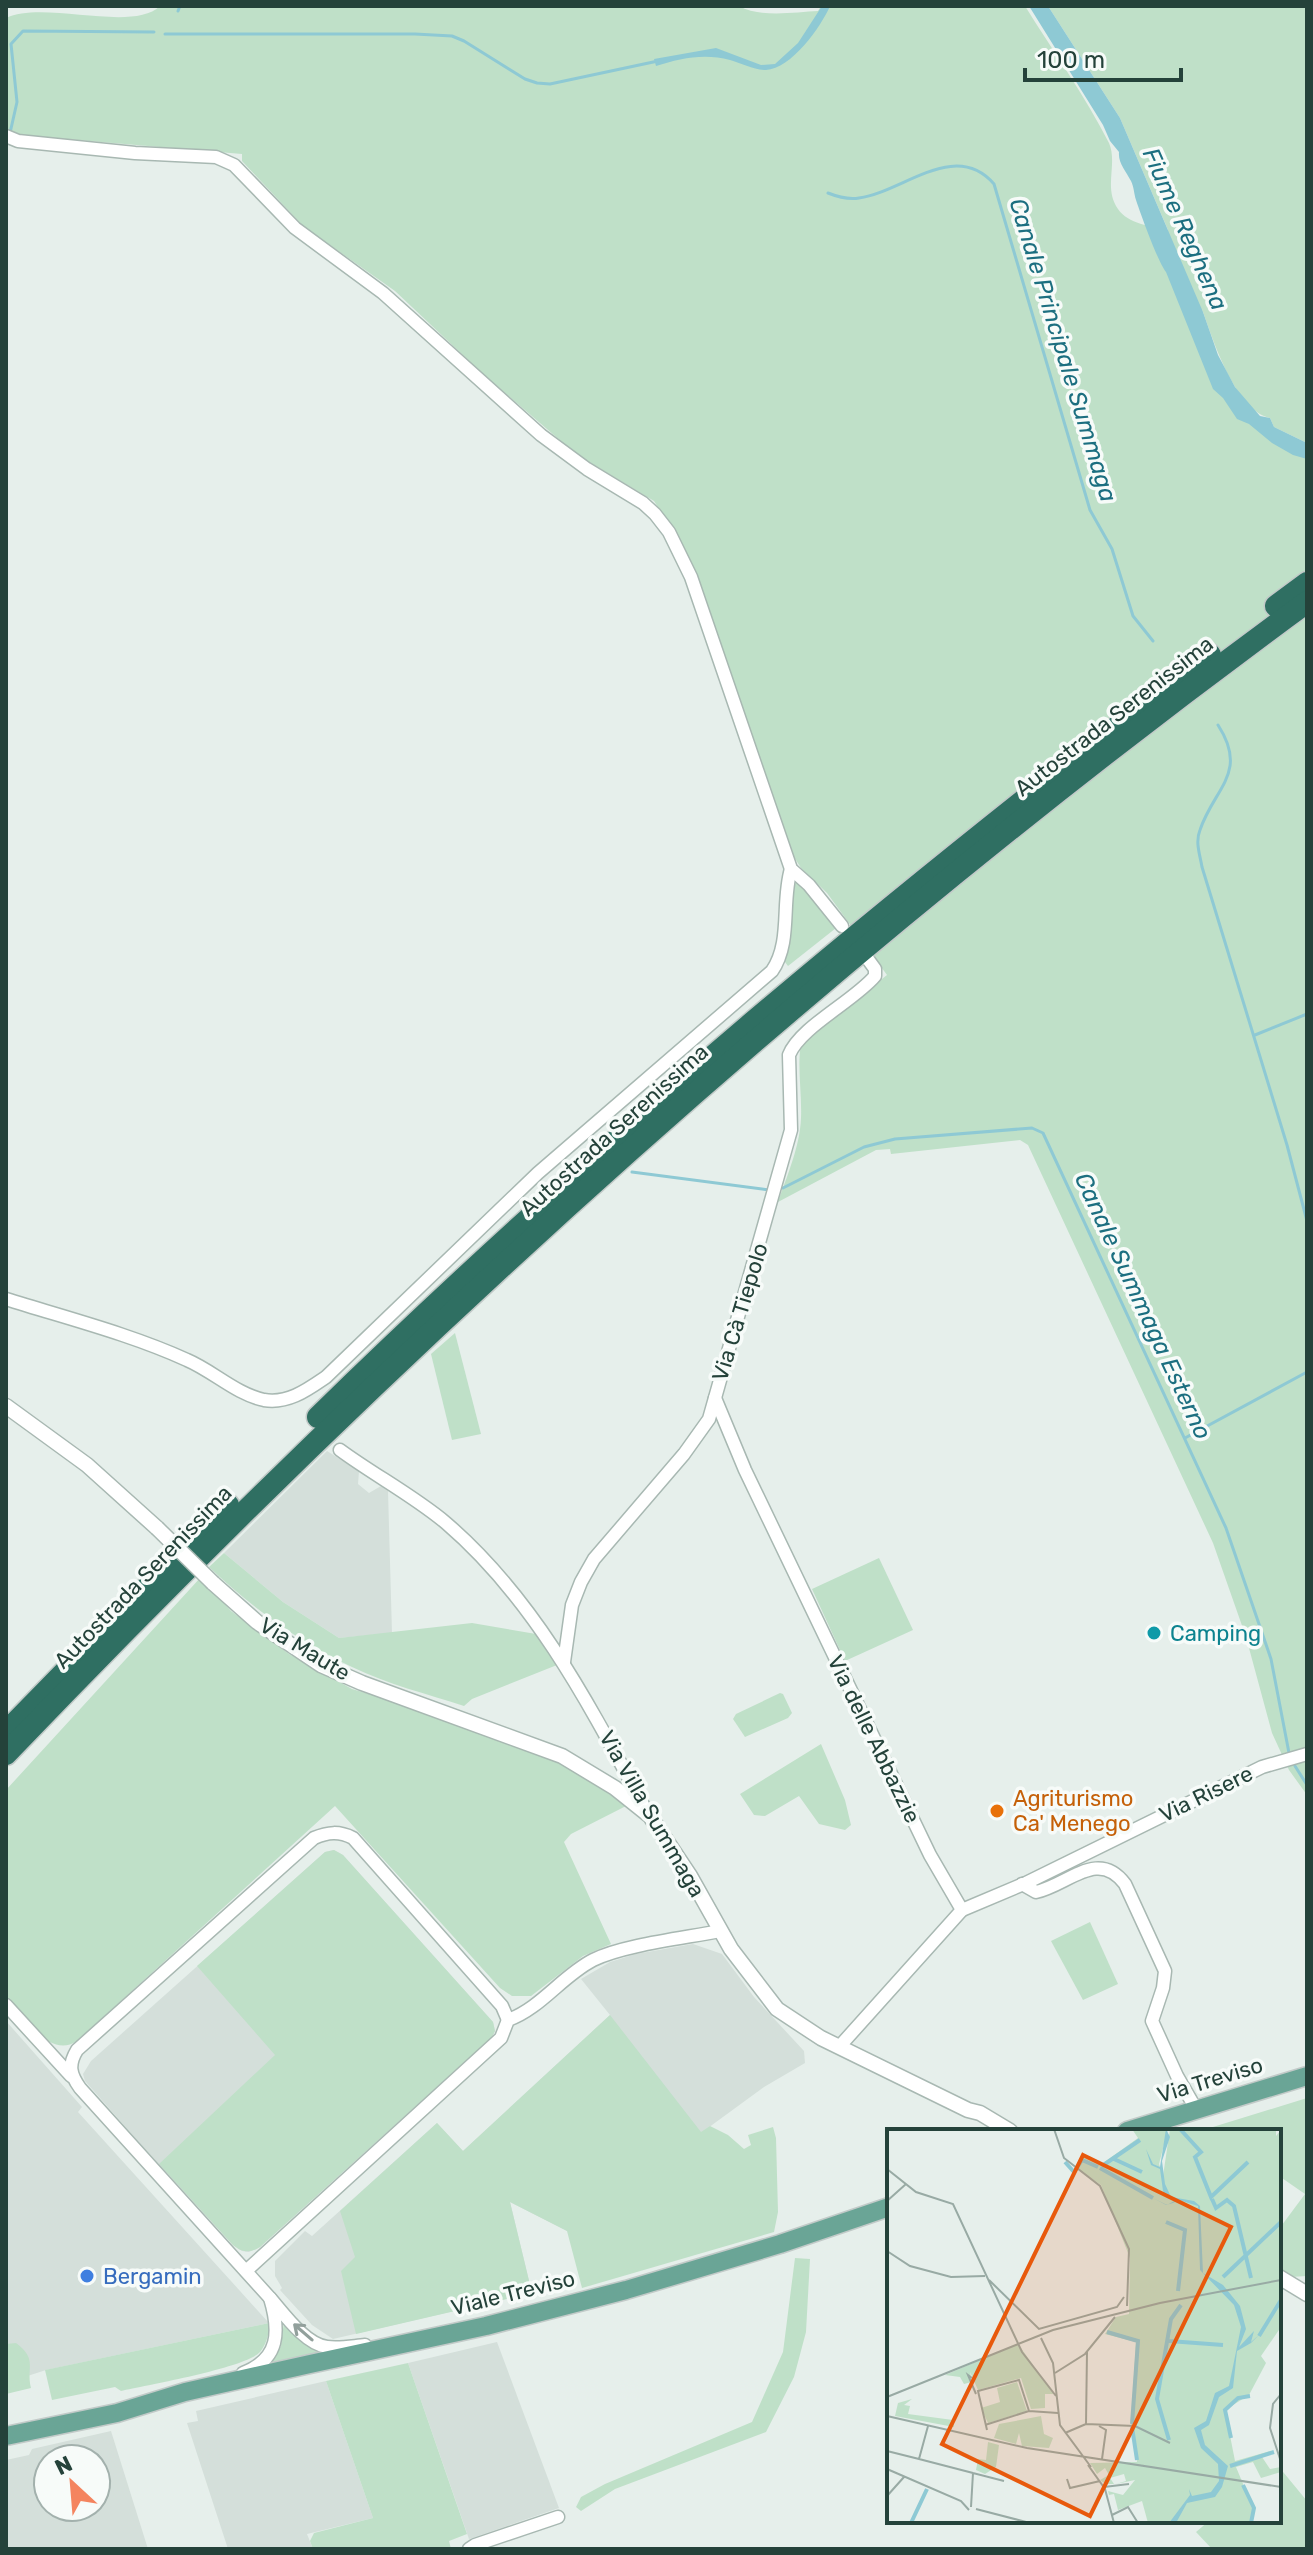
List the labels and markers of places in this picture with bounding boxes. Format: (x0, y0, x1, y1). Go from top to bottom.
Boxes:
place label: Camping (1170, 1620, 1261, 1647)
marker: Camping (1145, 1624, 1163, 1642)
place label: Agriturismo Ca' Menego (1013, 1785, 1133, 1837)
marker: Agriturismo Ca' Menego (988, 1802, 1006, 1820)
place label: Bergamin (103, 2263, 202, 2290)
marker: Bergamin (78, 2267, 96, 2285)

